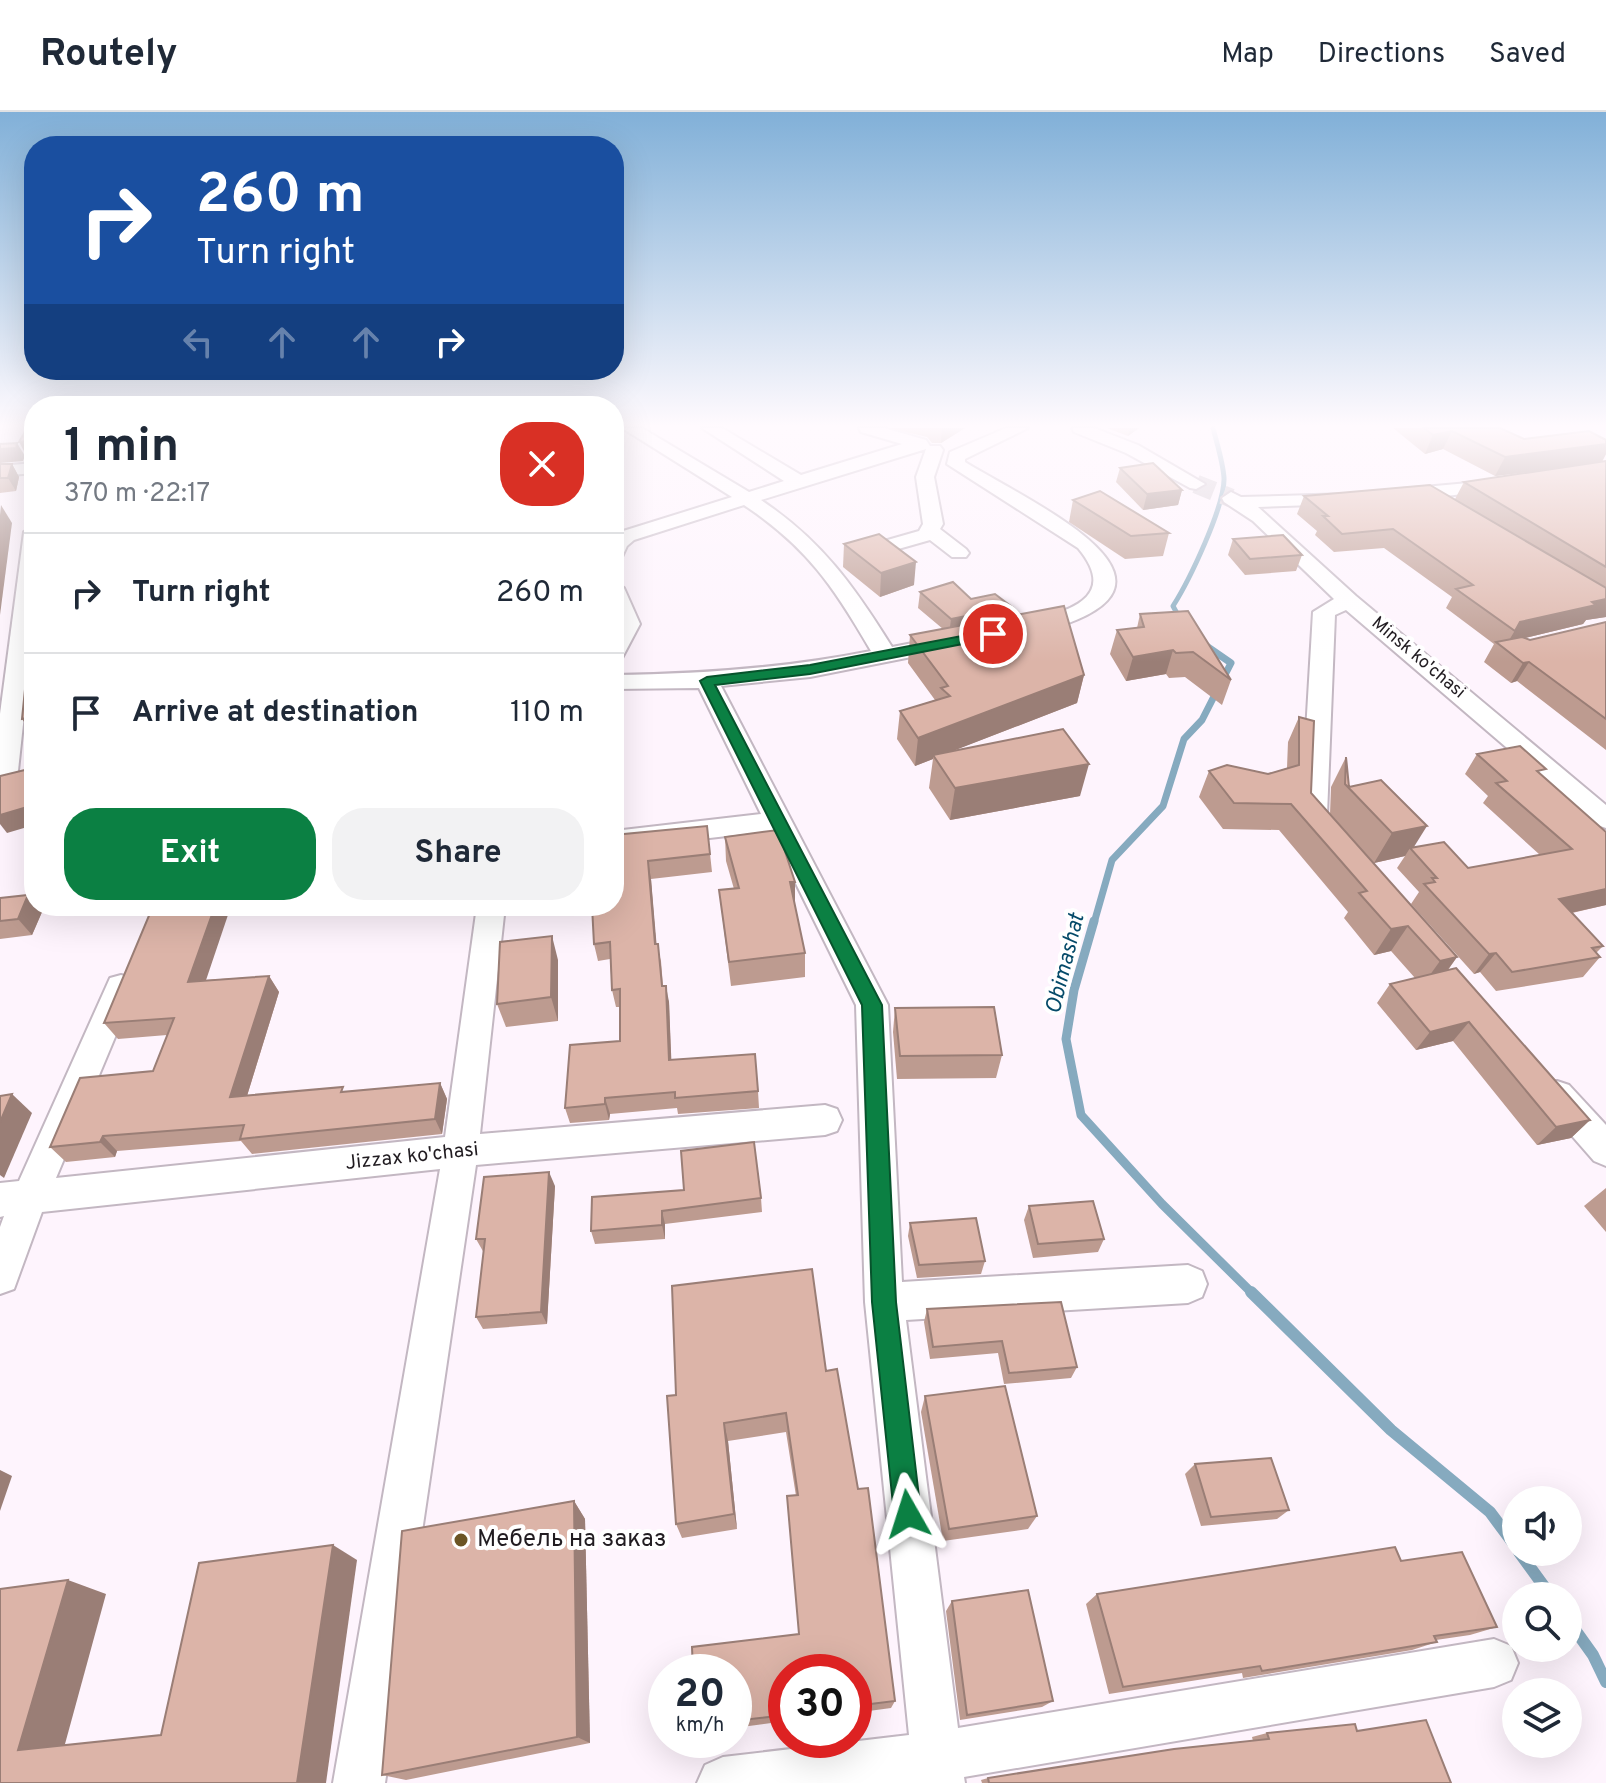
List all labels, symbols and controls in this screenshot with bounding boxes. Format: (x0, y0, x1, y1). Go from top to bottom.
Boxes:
text: Routely (40, 31, 178, 80)
text: Map (1221, 37, 1274, 73)
text: Directions (1318, 37, 1445, 73)
text: Saved (1489, 37, 1566, 73)
text: 260 m (196, 162, 365, 232)
icon: right (64, 168, 168, 272)
text: Turn right (196, 231, 355, 277)
icon: left (176, 320, 220, 364)
icon: ahead (260, 320, 304, 364)
icon: ahead (344, 320, 388, 364)
icon: right (428, 320, 472, 364)
text: 1 min (64, 418, 179, 478)
button: close (500, 422, 584, 506)
text: 370 m · 22:17 (64, 478, 210, 511)
icon: right (64, 571, 108, 615)
text: Turn right (132, 575, 270, 612)
text: 260 m (496, 575, 584, 612)
pin (959, 600, 1027, 668)
icon: arrive (971, 612, 1015, 656)
street label: Minsk ko'chasi (1366, 612, 1470, 704)
icon: arrive (64, 691, 108, 735)
text: Arrive at destination (132, 695, 418, 732)
text: 110 m (510, 695, 584, 732)
button: Exit (64, 808, 316, 900)
button: Share (332, 808, 584, 900)
water label: Obimashat (1041, 910, 1092, 1017)
street label: Jizzax ko'chasi (344, 1137, 480, 1177)
position arrow (866, 1472, 950, 1556)
map controls (1502, 1486, 1582, 1758)
button: sound (1502, 1486, 1582, 1566)
place label: Мебель на заказ (477, 1525, 667, 1555)
marker: Мебель на заказ (452, 1531, 470, 1549)
button: search (1502, 1582, 1582, 1662)
speed limit sign: 30 (768, 1654, 872, 1758)
text: 20 (675, 1671, 725, 1721)
button: layers (1502, 1678, 1582, 1758)
text: km/h (676, 1713, 724, 1739)

